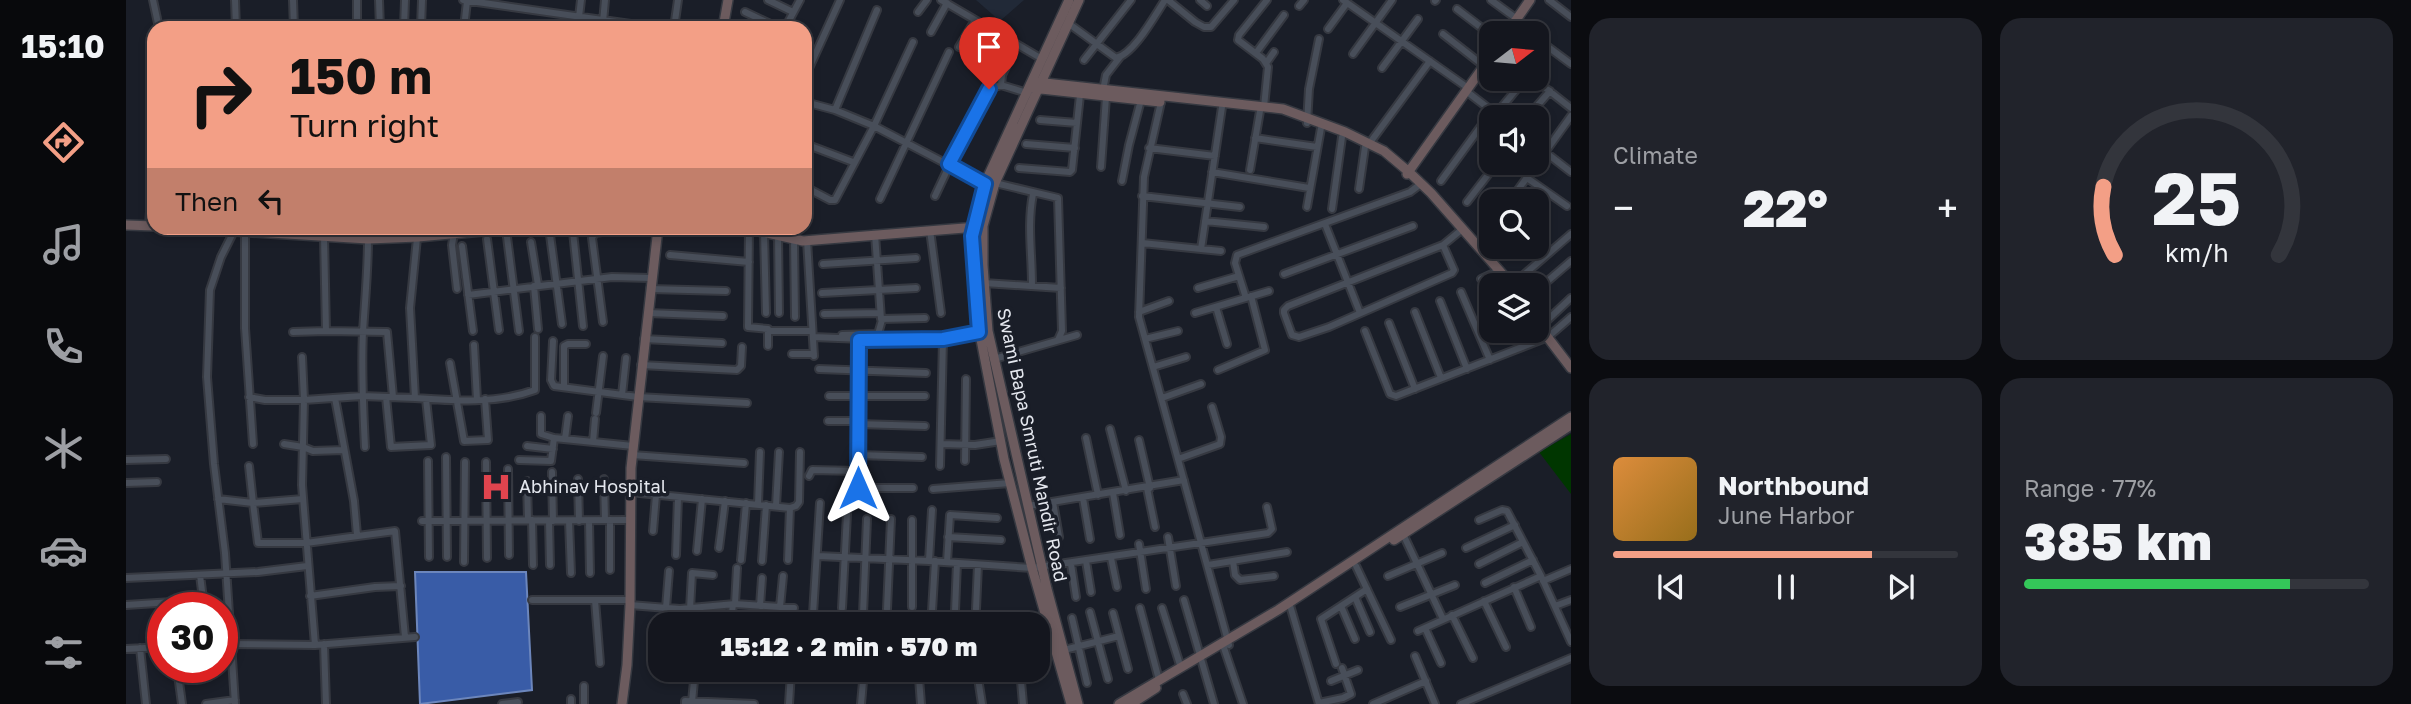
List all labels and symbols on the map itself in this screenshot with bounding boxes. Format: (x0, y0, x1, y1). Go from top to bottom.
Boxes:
pin (959, 17, 1019, 89)
north arrow (1479, 21, 1549, 91)
street label: Swami Bapa Smruti Mandir Road (993, 306, 1073, 584)
position arrow (821, 451, 895, 525)
hospital icon: Abhinav Hospital (479, 470, 513, 504)
place label: Abhinav Hospital (519, 475, 667, 497)
speed limit sign: 30 (147, 592, 238, 683)

